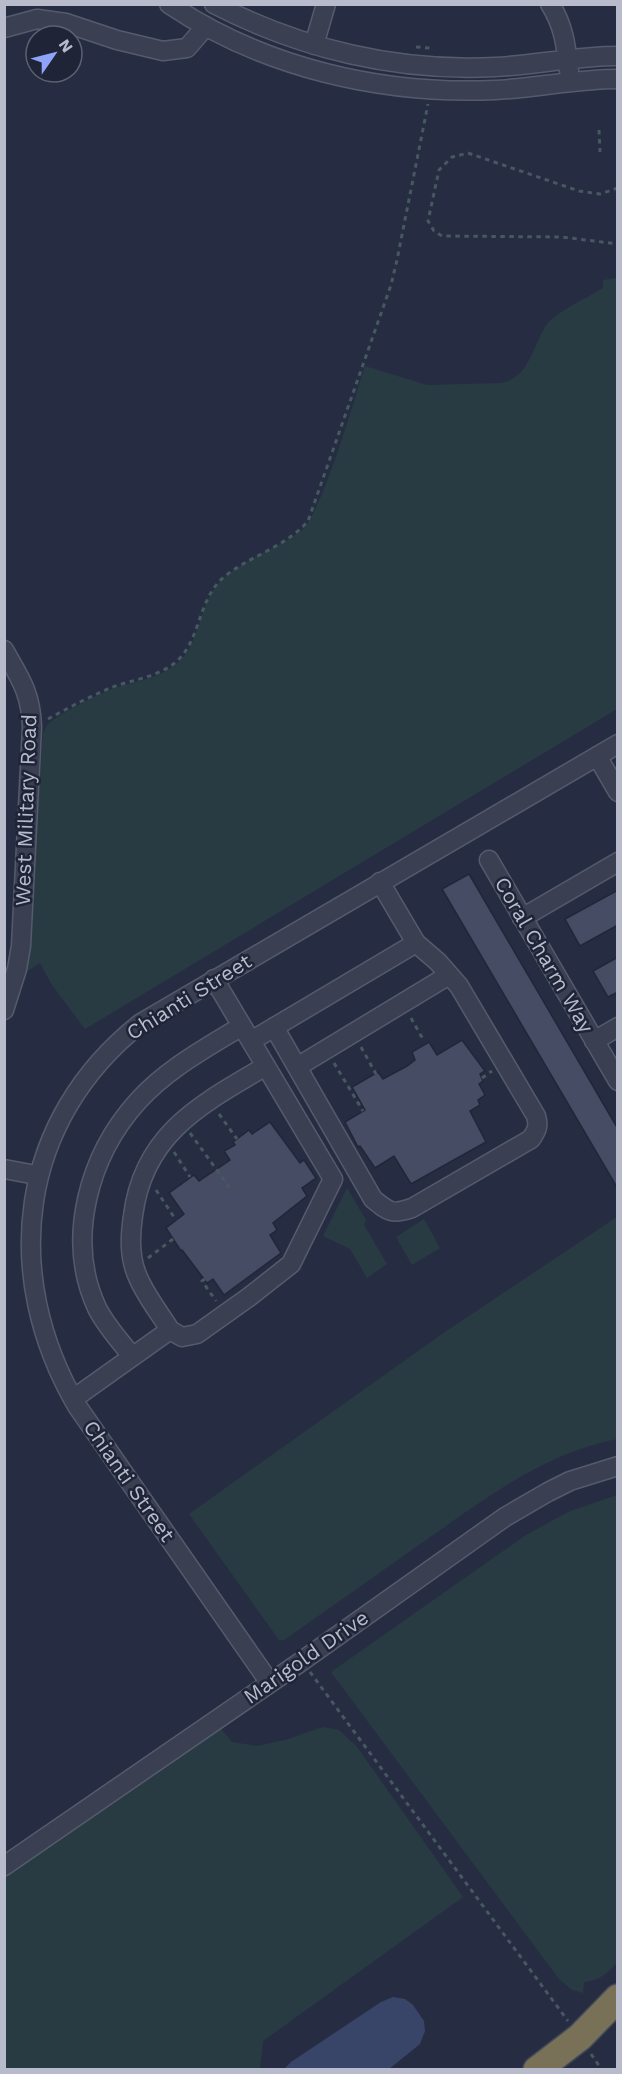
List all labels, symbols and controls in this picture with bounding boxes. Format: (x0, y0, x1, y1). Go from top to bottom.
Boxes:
north arrow (24, 24, 84, 84)
text: N (55, 35, 77, 56)
street label: West Military Road (10, 714, 41, 906)
street label: Coral Charm Way (490, 872, 599, 1037)
street label: Chianti Street (122, 948, 256, 1045)
street label: Chianti Street (78, 1415, 181, 1546)
street label: Marigold Drive (238, 1604, 373, 1709)

